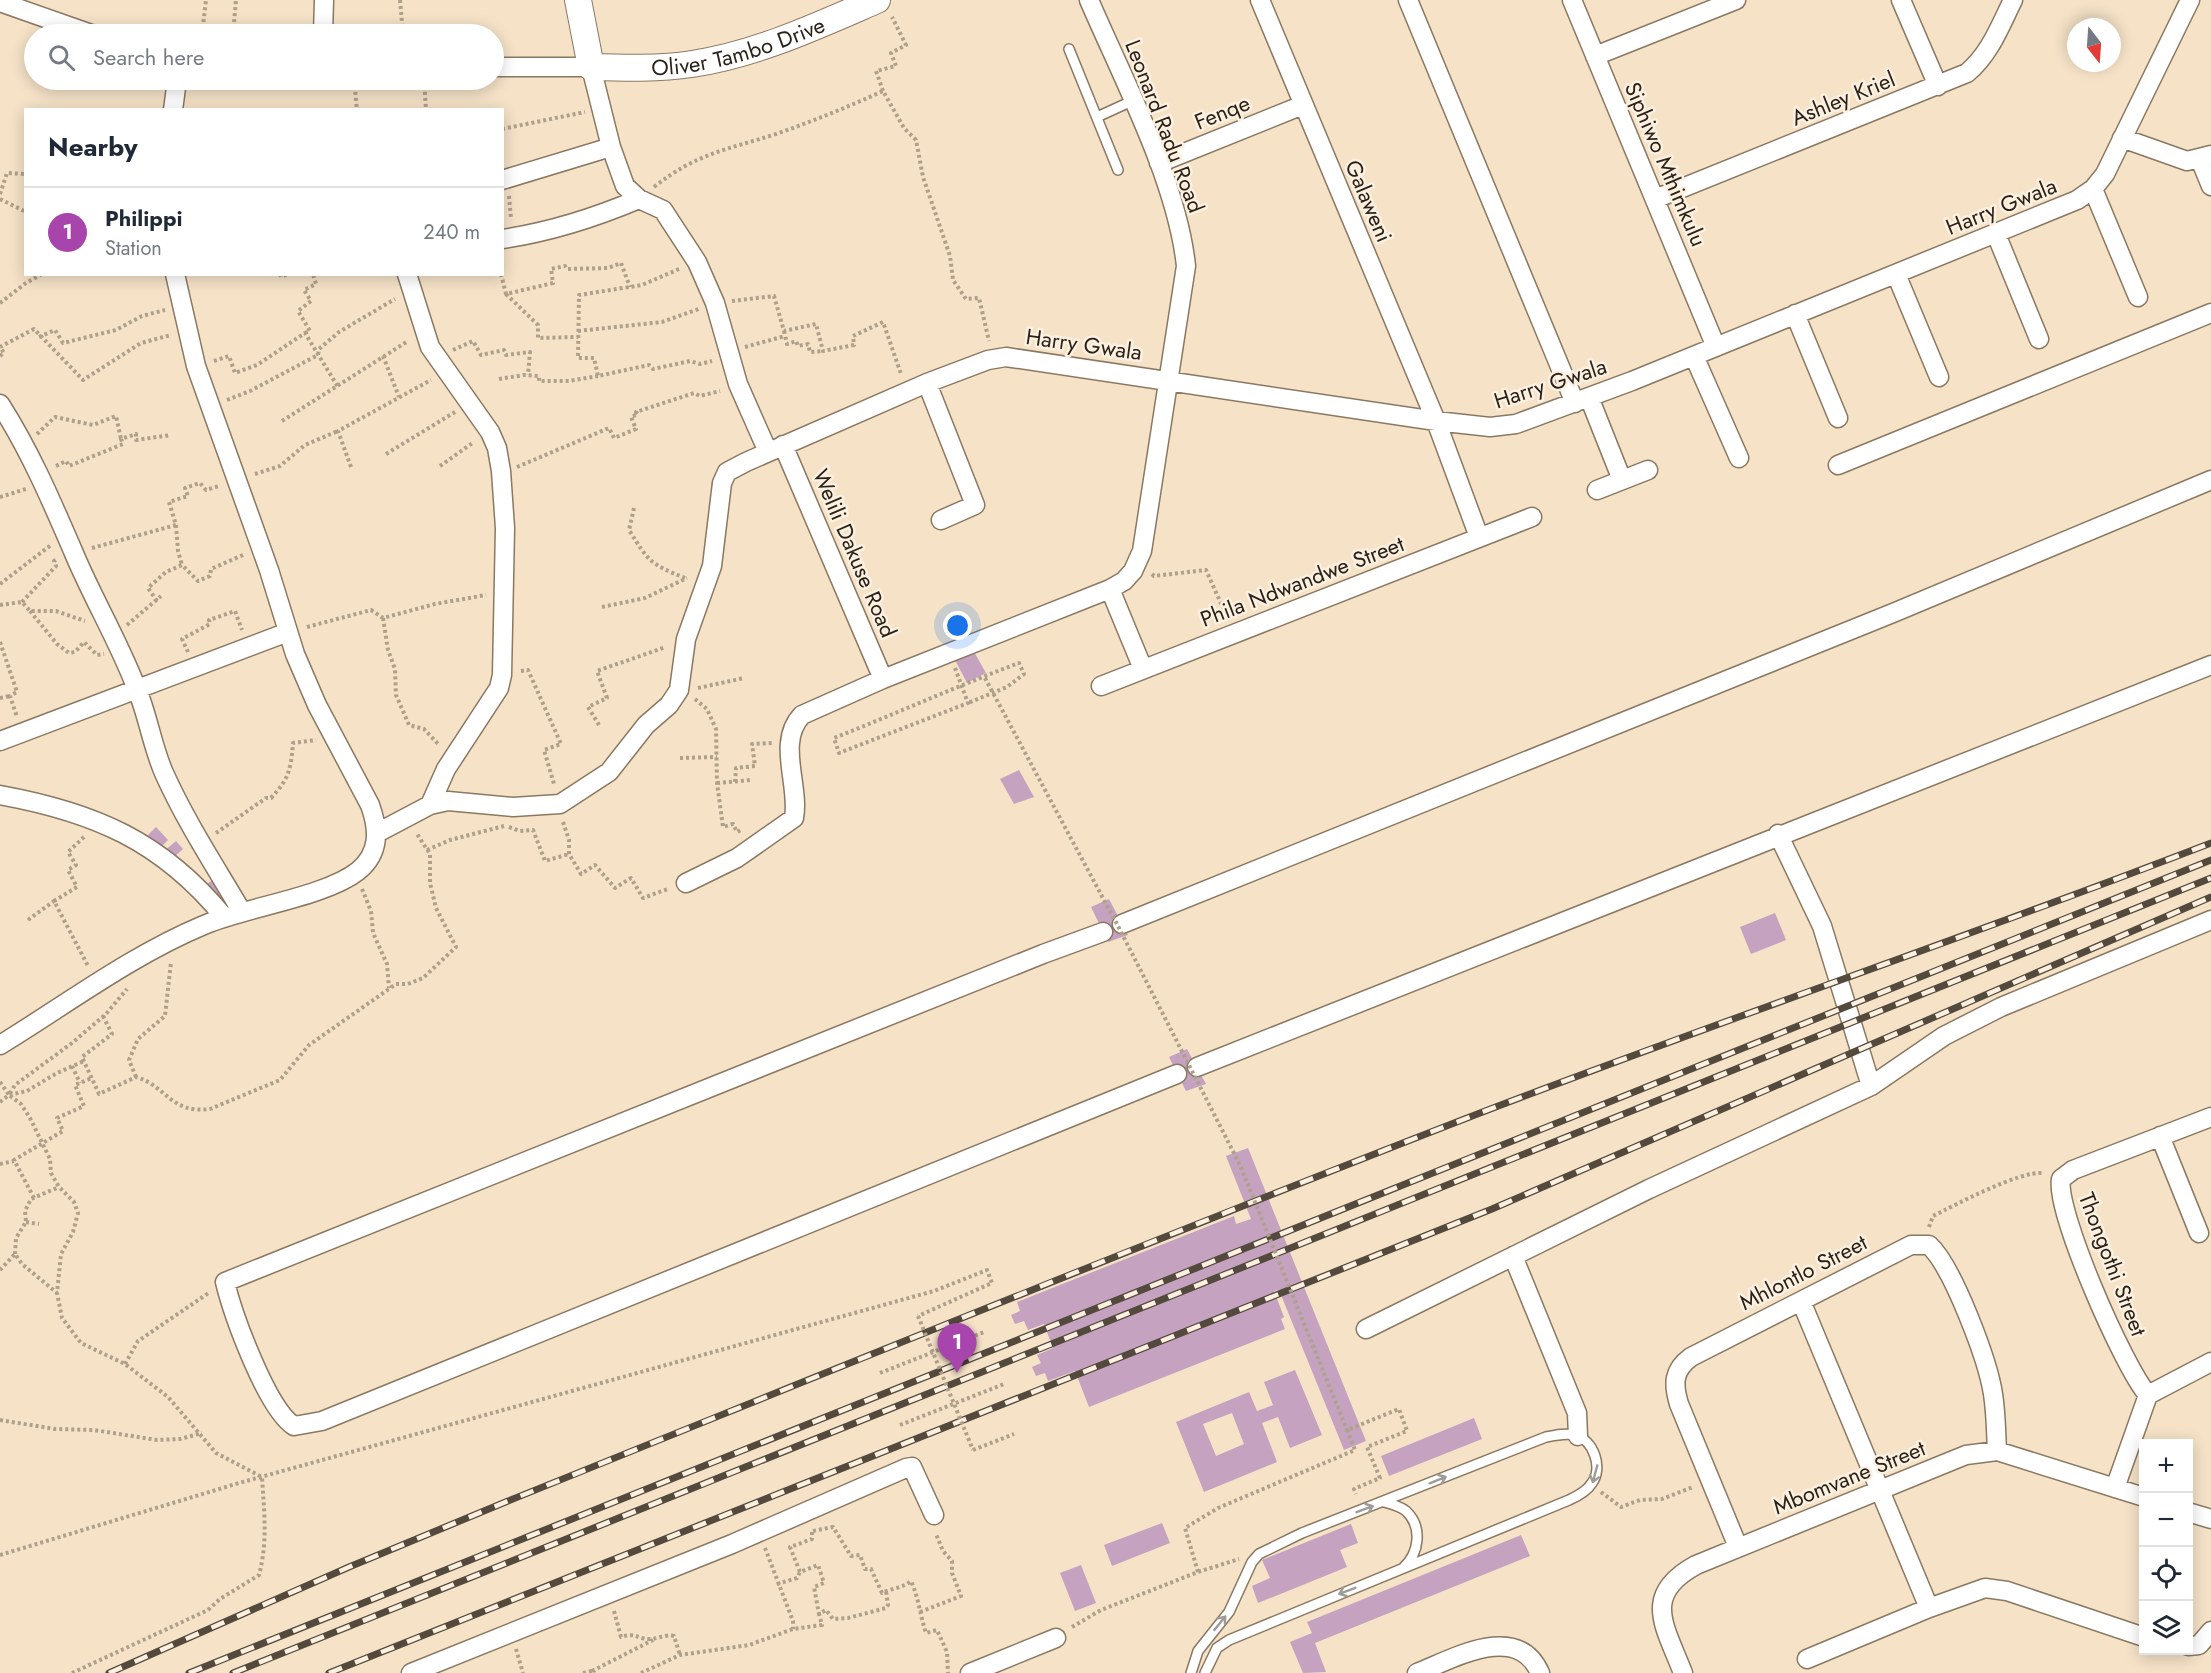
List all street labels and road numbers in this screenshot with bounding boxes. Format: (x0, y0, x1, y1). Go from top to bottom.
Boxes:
street label: Oliver Tambo Drive (650, 8, 830, 84)
street label: Leonard Radu Road (1117, 35, 1213, 217)
street label: Ashley Kriel (1786, 63, 1900, 133)
street label: Siphiwo Mthimkulu (1617, 77, 1715, 251)
street label: Fenqe (1190, 86, 1254, 138)
street label: Galaweni (1337, 155, 1401, 247)
street label: Harry Gwala (1941, 169, 2061, 243)
street label: Harry Gwala (1024, 320, 1144, 368)
street label: Harry Gwala (1489, 350, 1611, 416)
street label: Welili Dakuse Road (805, 464, 905, 642)
street label: Phila Ndwandwe Street (1196, 527, 1409, 635)
street label: Thongothi Street (2071, 1188, 2155, 1341)
street label: Mhlontlo Street (1734, 1226, 1873, 1318)
street label: Mbomvane Street (1768, 1432, 1931, 1522)

